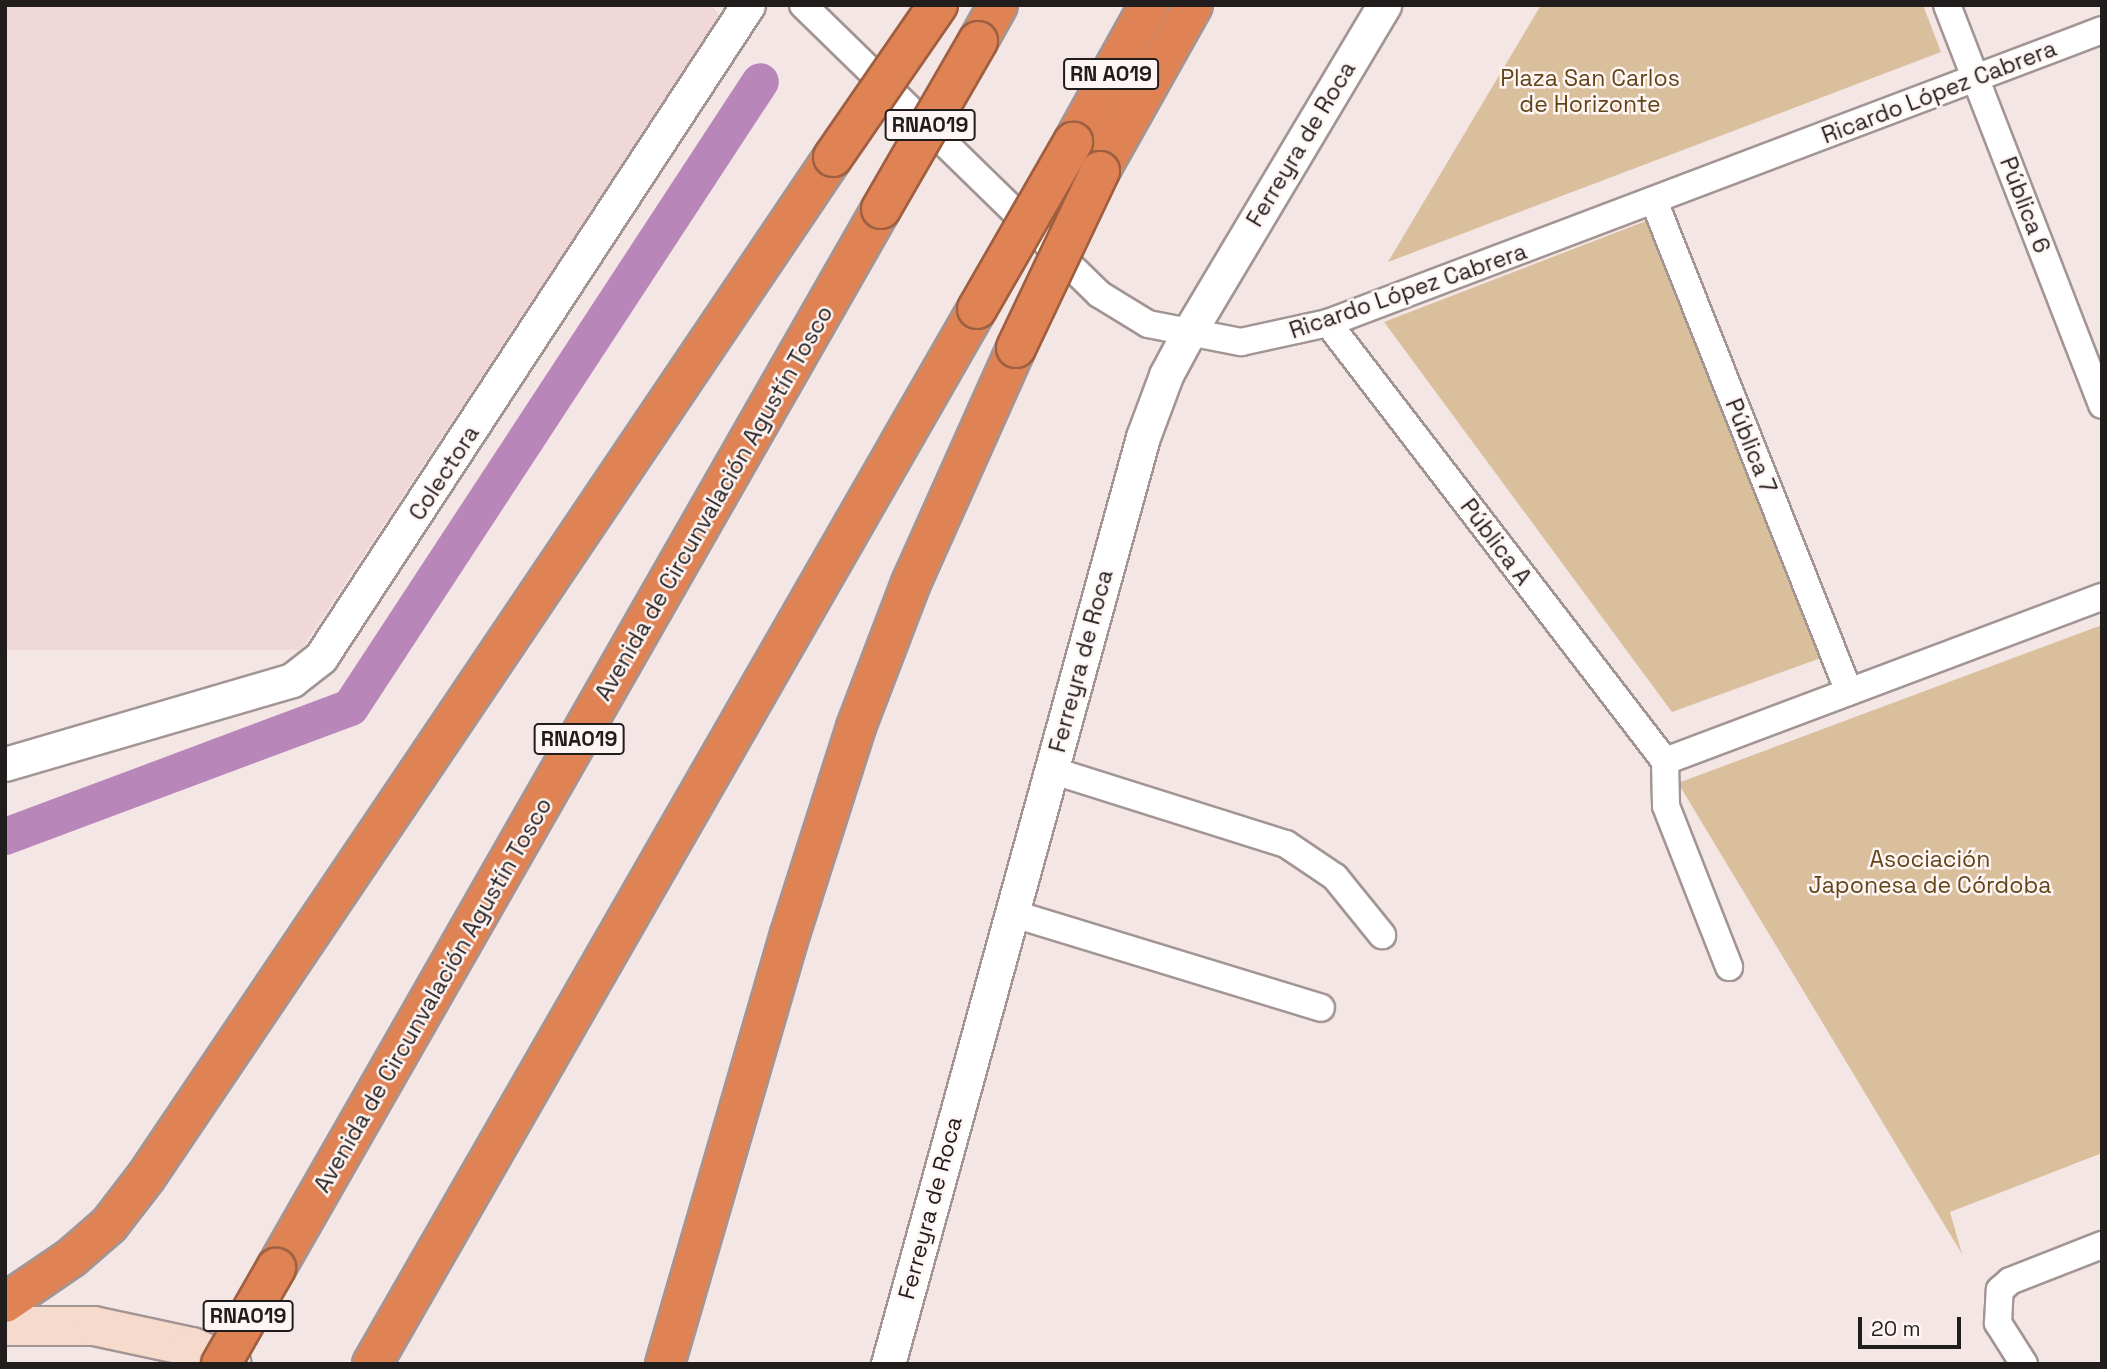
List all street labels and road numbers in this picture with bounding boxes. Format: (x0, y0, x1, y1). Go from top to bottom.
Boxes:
street label: Ricardo López Cabrera (1818, 34, 2060, 150)
road number: RN A019 (1062, 56, 1160, 92)
street label: Ferreyra de Roca (1241, 56, 1361, 232)
road number: RNA019 (884, 108, 976, 142)
street label: Pública 6 (1994, 153, 2056, 257)
street label: Ricardo López Cabrera (1286, 237, 1530, 345)
street label: Avenida de Circunvalación Agustín Tosco (589, 300, 839, 706)
street label: Pública 7 (1720, 395, 1782, 497)
street label: Colectora (403, 420, 485, 526)
street label: Pública A (1454, 493, 1538, 591)
street label: Ferreyra de Roca (1043, 567, 1119, 755)
road number: RNA019 (534, 722, 624, 756)
street label: Avenida de Circunvalación Agustín Tosco (308, 792, 558, 1198)
street label: Ferreyra de Roca (892, 1114, 968, 1302)
road number: RNA019 (202, 1298, 294, 1334)

